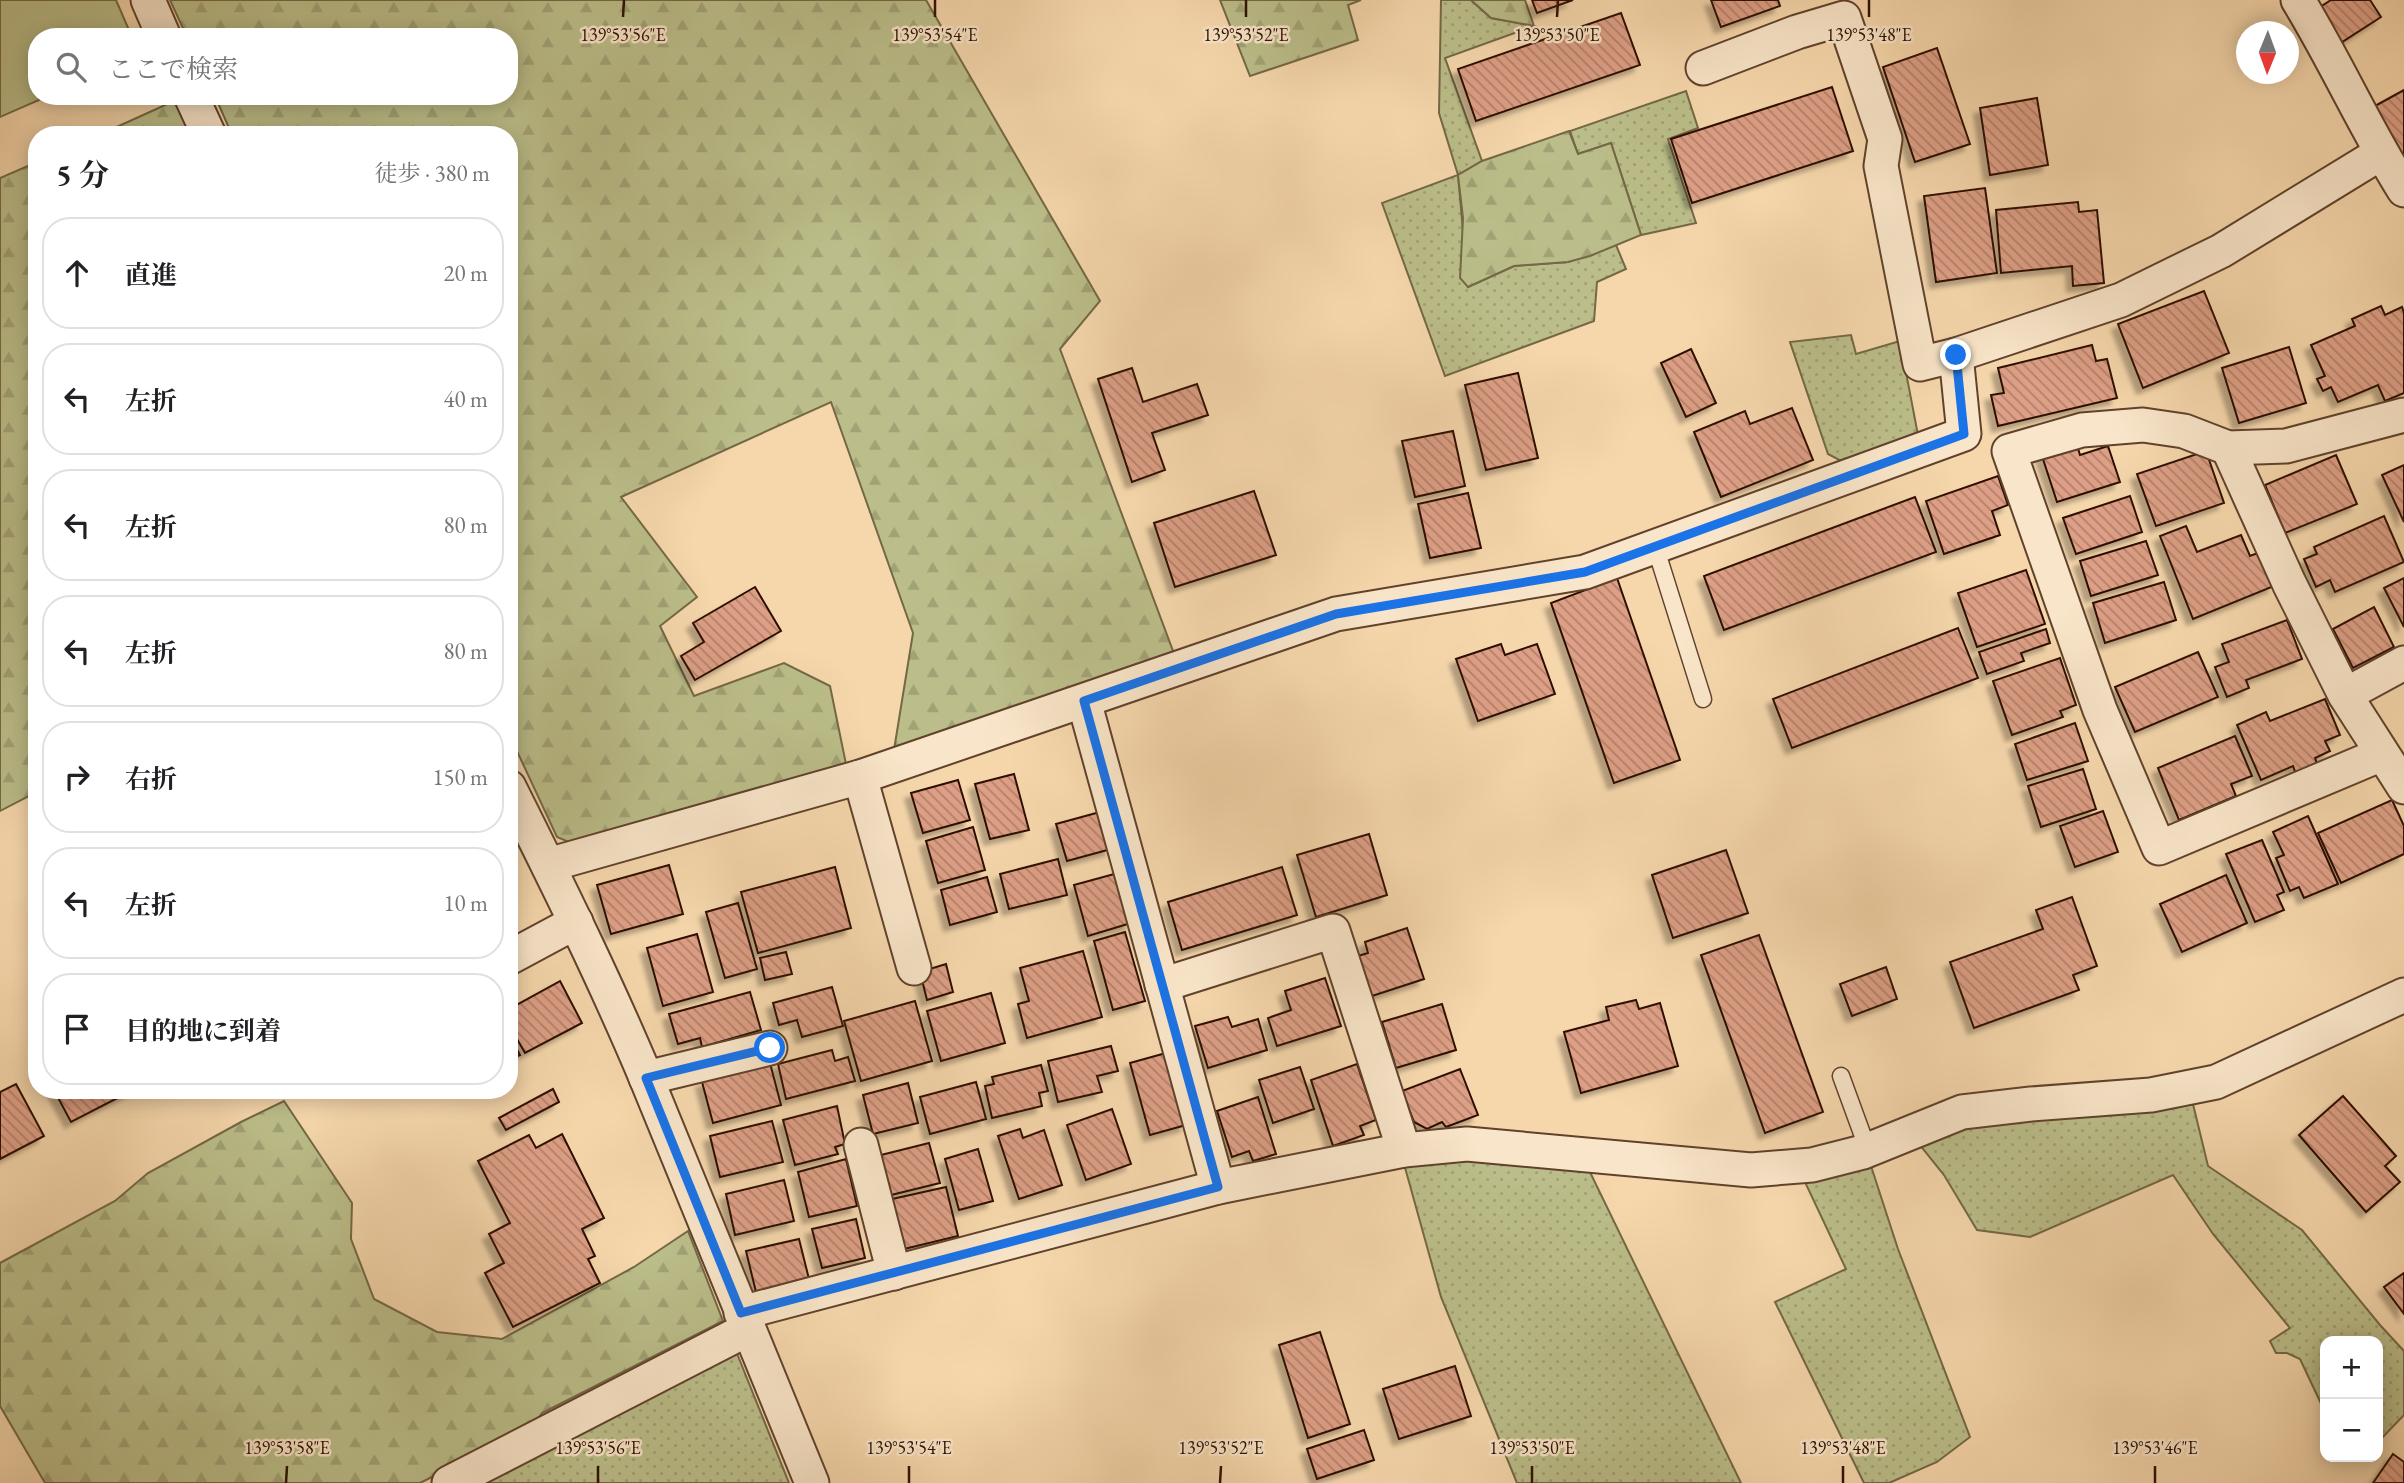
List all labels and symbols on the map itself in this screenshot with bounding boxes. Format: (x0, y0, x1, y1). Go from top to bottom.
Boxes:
north arrow (2236, 21, 2299, 84)
text: 139°53'56"E (580, 23, 666, 46)
text: 139°53'54"E (892, 23, 978, 46)
text: 139°53'52"E (1203, 23, 1289, 46)
text: 139°53'50"E (1514, 23, 1600, 46)
text: 139°53'48"E (1826, 23, 1912, 46)
route end (1940, 339, 1971, 370)
route start (754, 1032, 785, 1063)
text: 139°53'58"E (244, 1436, 330, 1459)
text: 139°53'56"E (555, 1436, 641, 1459)
text: 139°53'54"E (866, 1436, 952, 1459)
text: 139°53'52"E (1178, 1436, 1264, 1459)
text: 139°53'50"E (1489, 1436, 1575, 1459)
text: 139°53'48"E (1800, 1436, 1886, 1459)
text: 139°53'46"E (2112, 1436, 2198, 1459)

